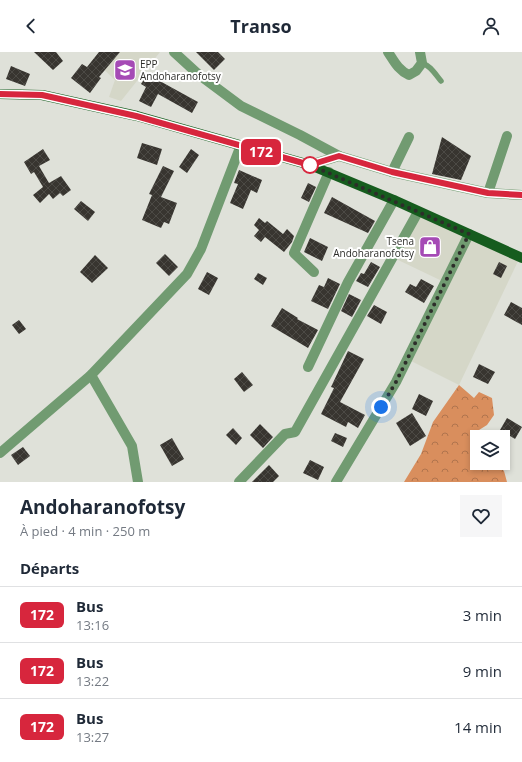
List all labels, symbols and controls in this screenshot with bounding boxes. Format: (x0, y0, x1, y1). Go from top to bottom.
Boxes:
text: Transo (230, 14, 292, 38)
icon: back (20, 15, 42, 37)
icon: person (480, 15, 502, 37)
school or university icon: EPP Andoharanofotsy (112, 57, 138, 83)
place label: EPP Andoharanofotsy (140, 57, 222, 83)
line badge: 172 (238, 139, 284, 165)
text: 172 (249, 142, 273, 161)
unlabelled marker (301, 156, 319, 174)
place label: Tsena Andoharanofotsy (333, 234, 415, 260)
shop icon: Tsena Andoharanofotsy (417, 234, 443, 260)
your location (371, 397, 391, 417)
map controls (470, 430, 510, 470)
button: layers (470, 430, 510, 470)
text: Andoharanofotsy (20, 494, 185, 520)
button: heart (460, 495, 502, 537)
text: À pied · 4 min · 250 m (20, 522, 150, 540)
text: Départs (20, 558, 79, 578)
text: Bus (76, 596, 103, 616)
text: 172 (30, 605, 54, 624)
text: 3 min (463, 605, 502, 625)
text: 13:16 (76, 616, 109, 634)
text: Bus (76, 652, 103, 672)
text: 172 (30, 661, 54, 680)
text: 9 min (463, 661, 502, 681)
text: 13:22 (76, 672, 109, 690)
text: Bus (76, 708, 103, 728)
text: 172 (30, 717, 54, 736)
text: 14 min (454, 717, 502, 737)
text: 13:27 (76, 728, 109, 746)

